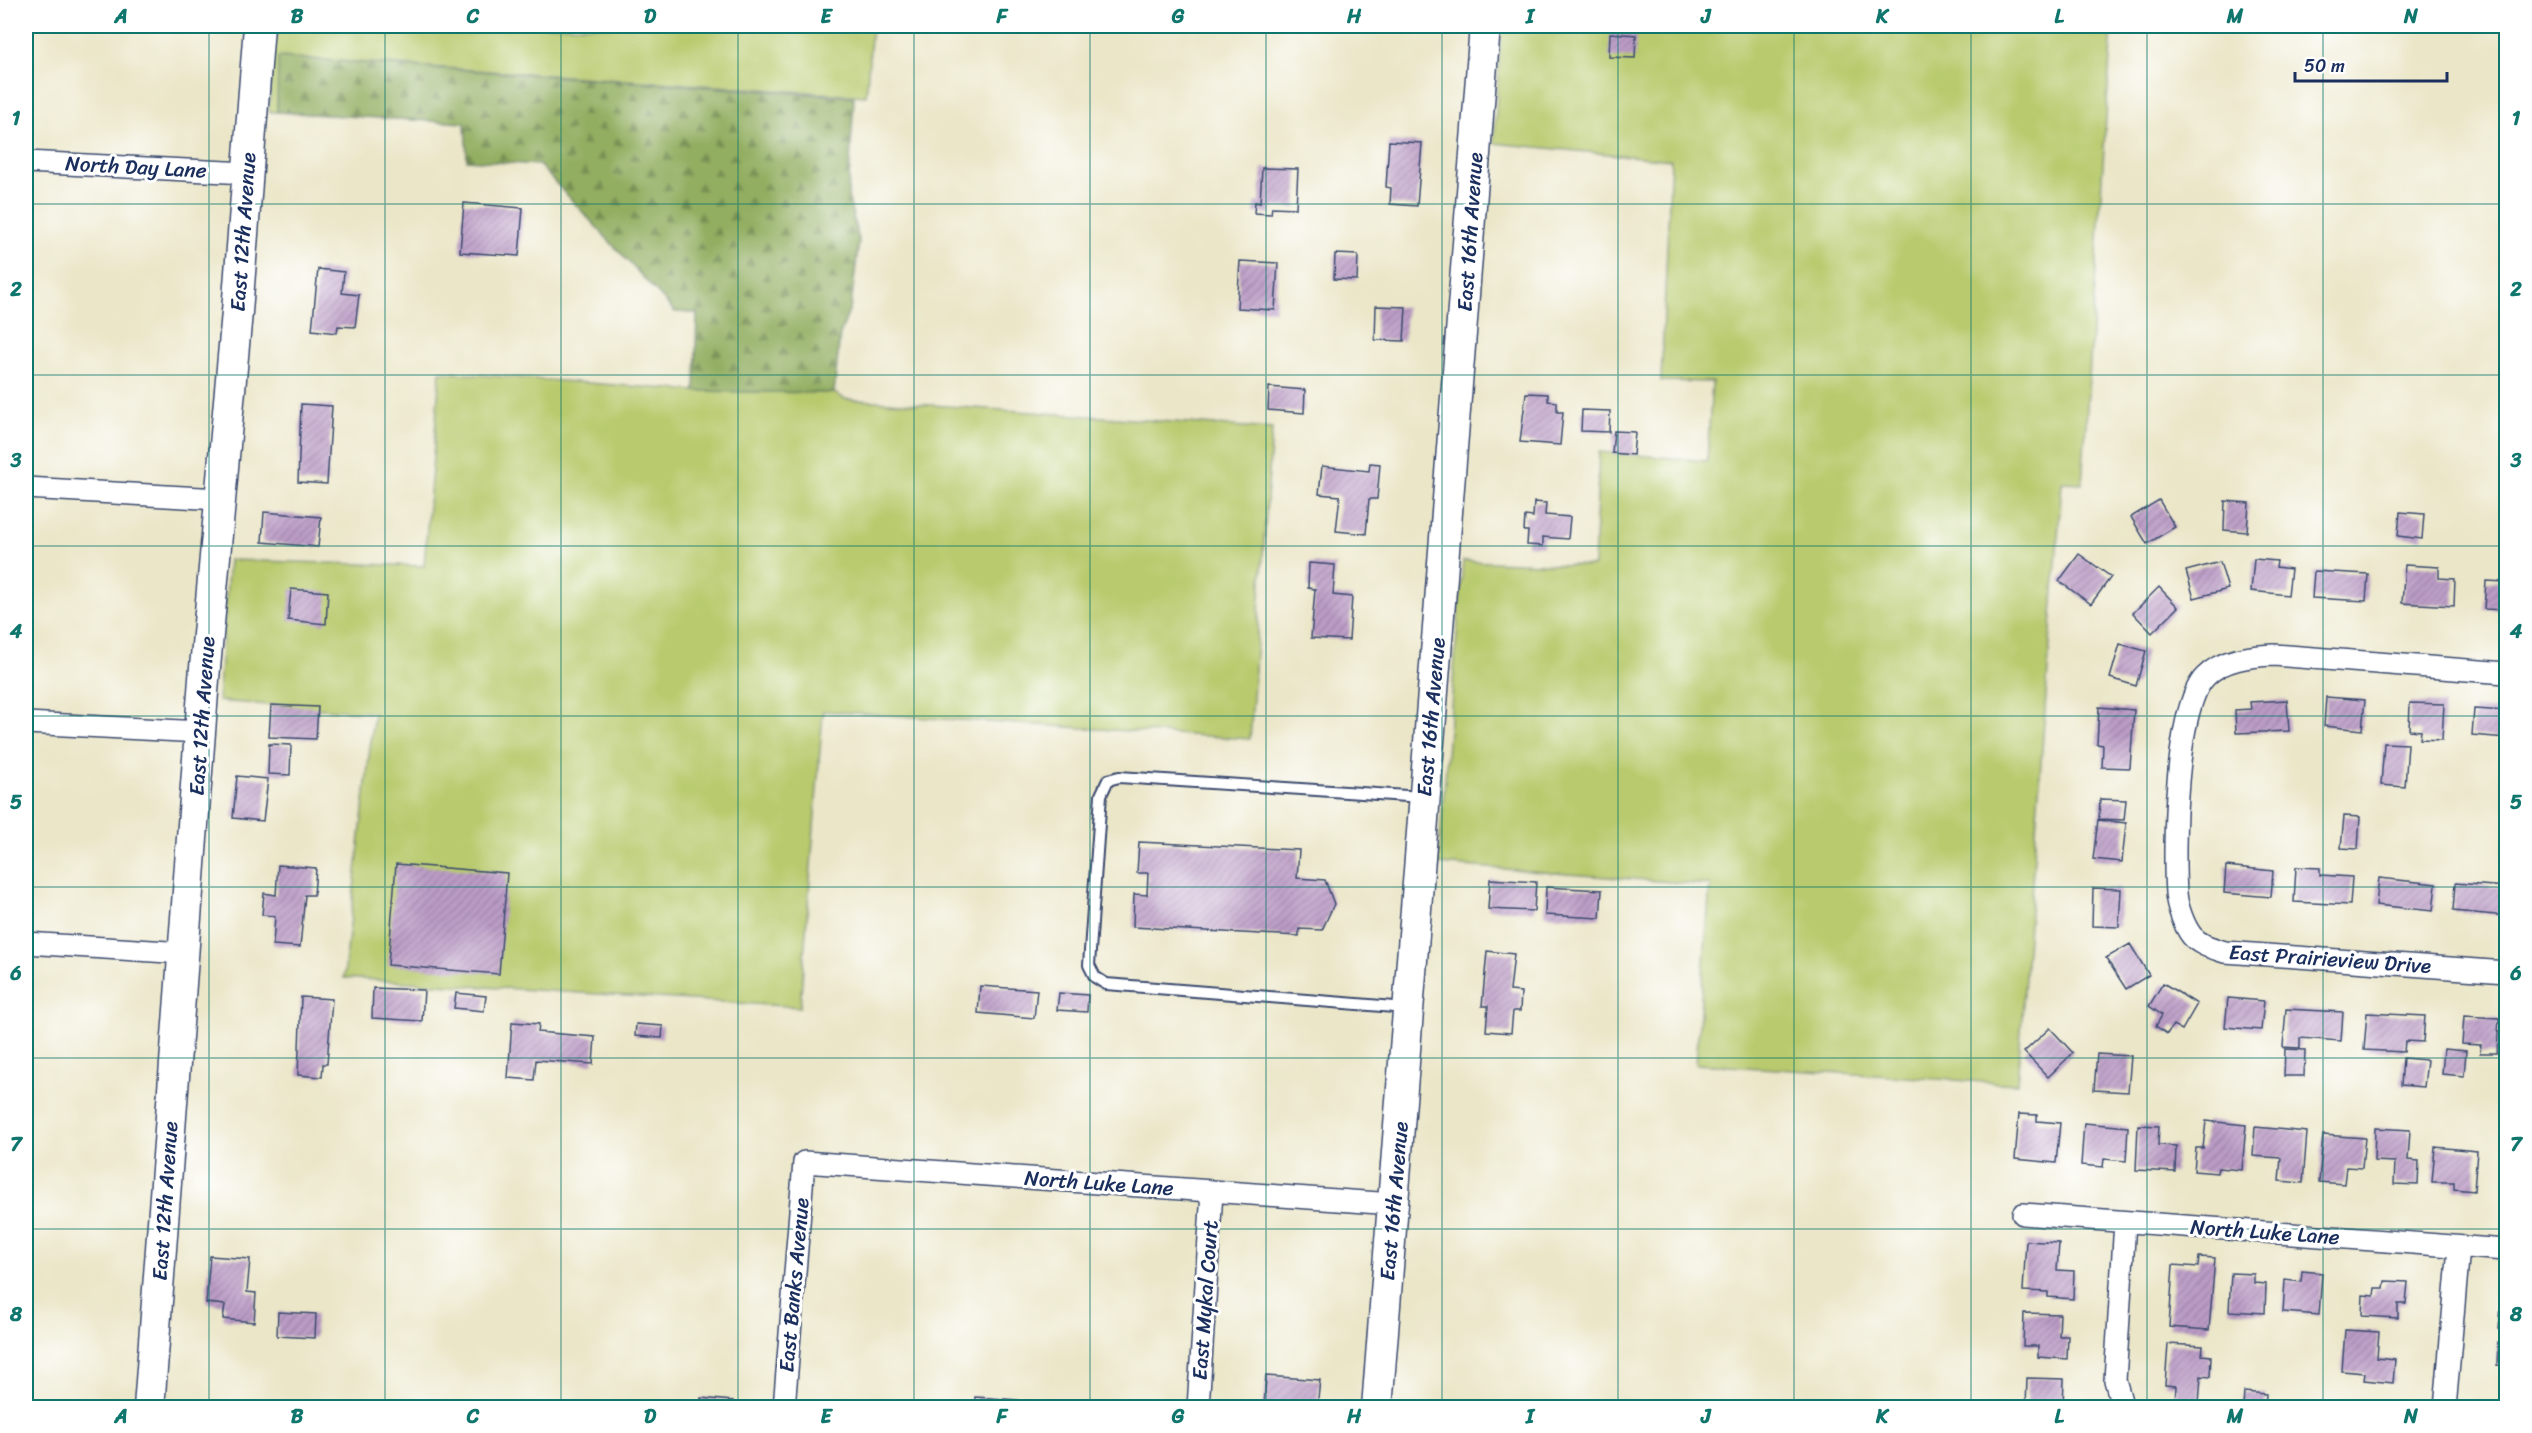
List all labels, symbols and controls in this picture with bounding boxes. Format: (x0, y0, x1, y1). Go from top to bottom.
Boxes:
text: A (113, 0, 128, 34)
text: B (291, 0, 304, 34)
text: C (466, 0, 480, 34)
text: D (644, 0, 657, 34)
text: E (820, 0, 833, 34)
text: F (996, 0, 1009, 34)
text: G (1171, 0, 1185, 34)
text: H (1346, 0, 1362, 34)
text: I (1525, 0, 1536, 34)
text: J (1700, 0, 1712, 34)
text: K (1875, 0, 1890, 34)
text: L (2054, 0, 2064, 34)
text: M (2226, 0, 2244, 34)
text: N (2403, 0, 2419, 34)
scale bar (2295, 45, 2446, 83)
text: 50 m (2304, 50, 2345, 82)
text: 1 (12, 101, 21, 136)
text: 1 (2512, 101, 2521, 136)
street label: North Day Lane (64, 144, 208, 190)
street label: East 12th Avenue (218, 151, 268, 313)
street label: East 16th Avenue (1445, 151, 1495, 313)
text: 2 (9, 272, 22, 307)
text: 2 (2509, 272, 2522, 307)
text: 3 (10, 443, 22, 478)
text: 3 (2510, 443, 2522, 478)
text: 4 (9, 614, 23, 649)
text: 4 (2509, 614, 2523, 649)
street label: East 12th Avenue (177, 635, 227, 797)
street label: East 16th Avenue (1405, 636, 1457, 798)
text: 5 (10, 785, 22, 820)
text: 5 (2510, 785, 2522, 820)
street label: East Prairieview Drive (2228, 933, 2432, 985)
text: 6 (9, 956, 22, 991)
text: 6 (2509, 956, 2522, 991)
street label: East 12th Avenue (140, 1120, 190, 1282)
street label: East 16th Avenue (1368, 1120, 1420, 1282)
text: 7 (10, 1127, 23, 1162)
text: 7 (2510, 1127, 2523, 1162)
street label: North Luke Lane (1023, 1159, 1175, 1207)
street label: East Banks Avenue (767, 1196, 821, 1374)
street label: North Luke Lane (2189, 1208, 2341, 1256)
street label: East Mykal Court (1180, 1219, 1230, 1381)
text: 8 (9, 1297, 23, 1332)
text: 8 (2509, 1297, 2523, 1332)
text: A (113, 1399, 128, 1433)
text: B (291, 1399, 304, 1433)
text: C (466, 1399, 480, 1433)
text: D (644, 1399, 657, 1433)
text: E (820, 1399, 833, 1433)
text: F (996, 1399, 1009, 1433)
text: G (1171, 1399, 1185, 1433)
text: H (1346, 1399, 1362, 1433)
text: I (1525, 1399, 1536, 1433)
text: J (1700, 1399, 1712, 1433)
text: K (1875, 1399, 1890, 1433)
text: L (2054, 1399, 2064, 1433)
text: M (2226, 1399, 2244, 1433)
text: N (2403, 1399, 2419, 1433)

